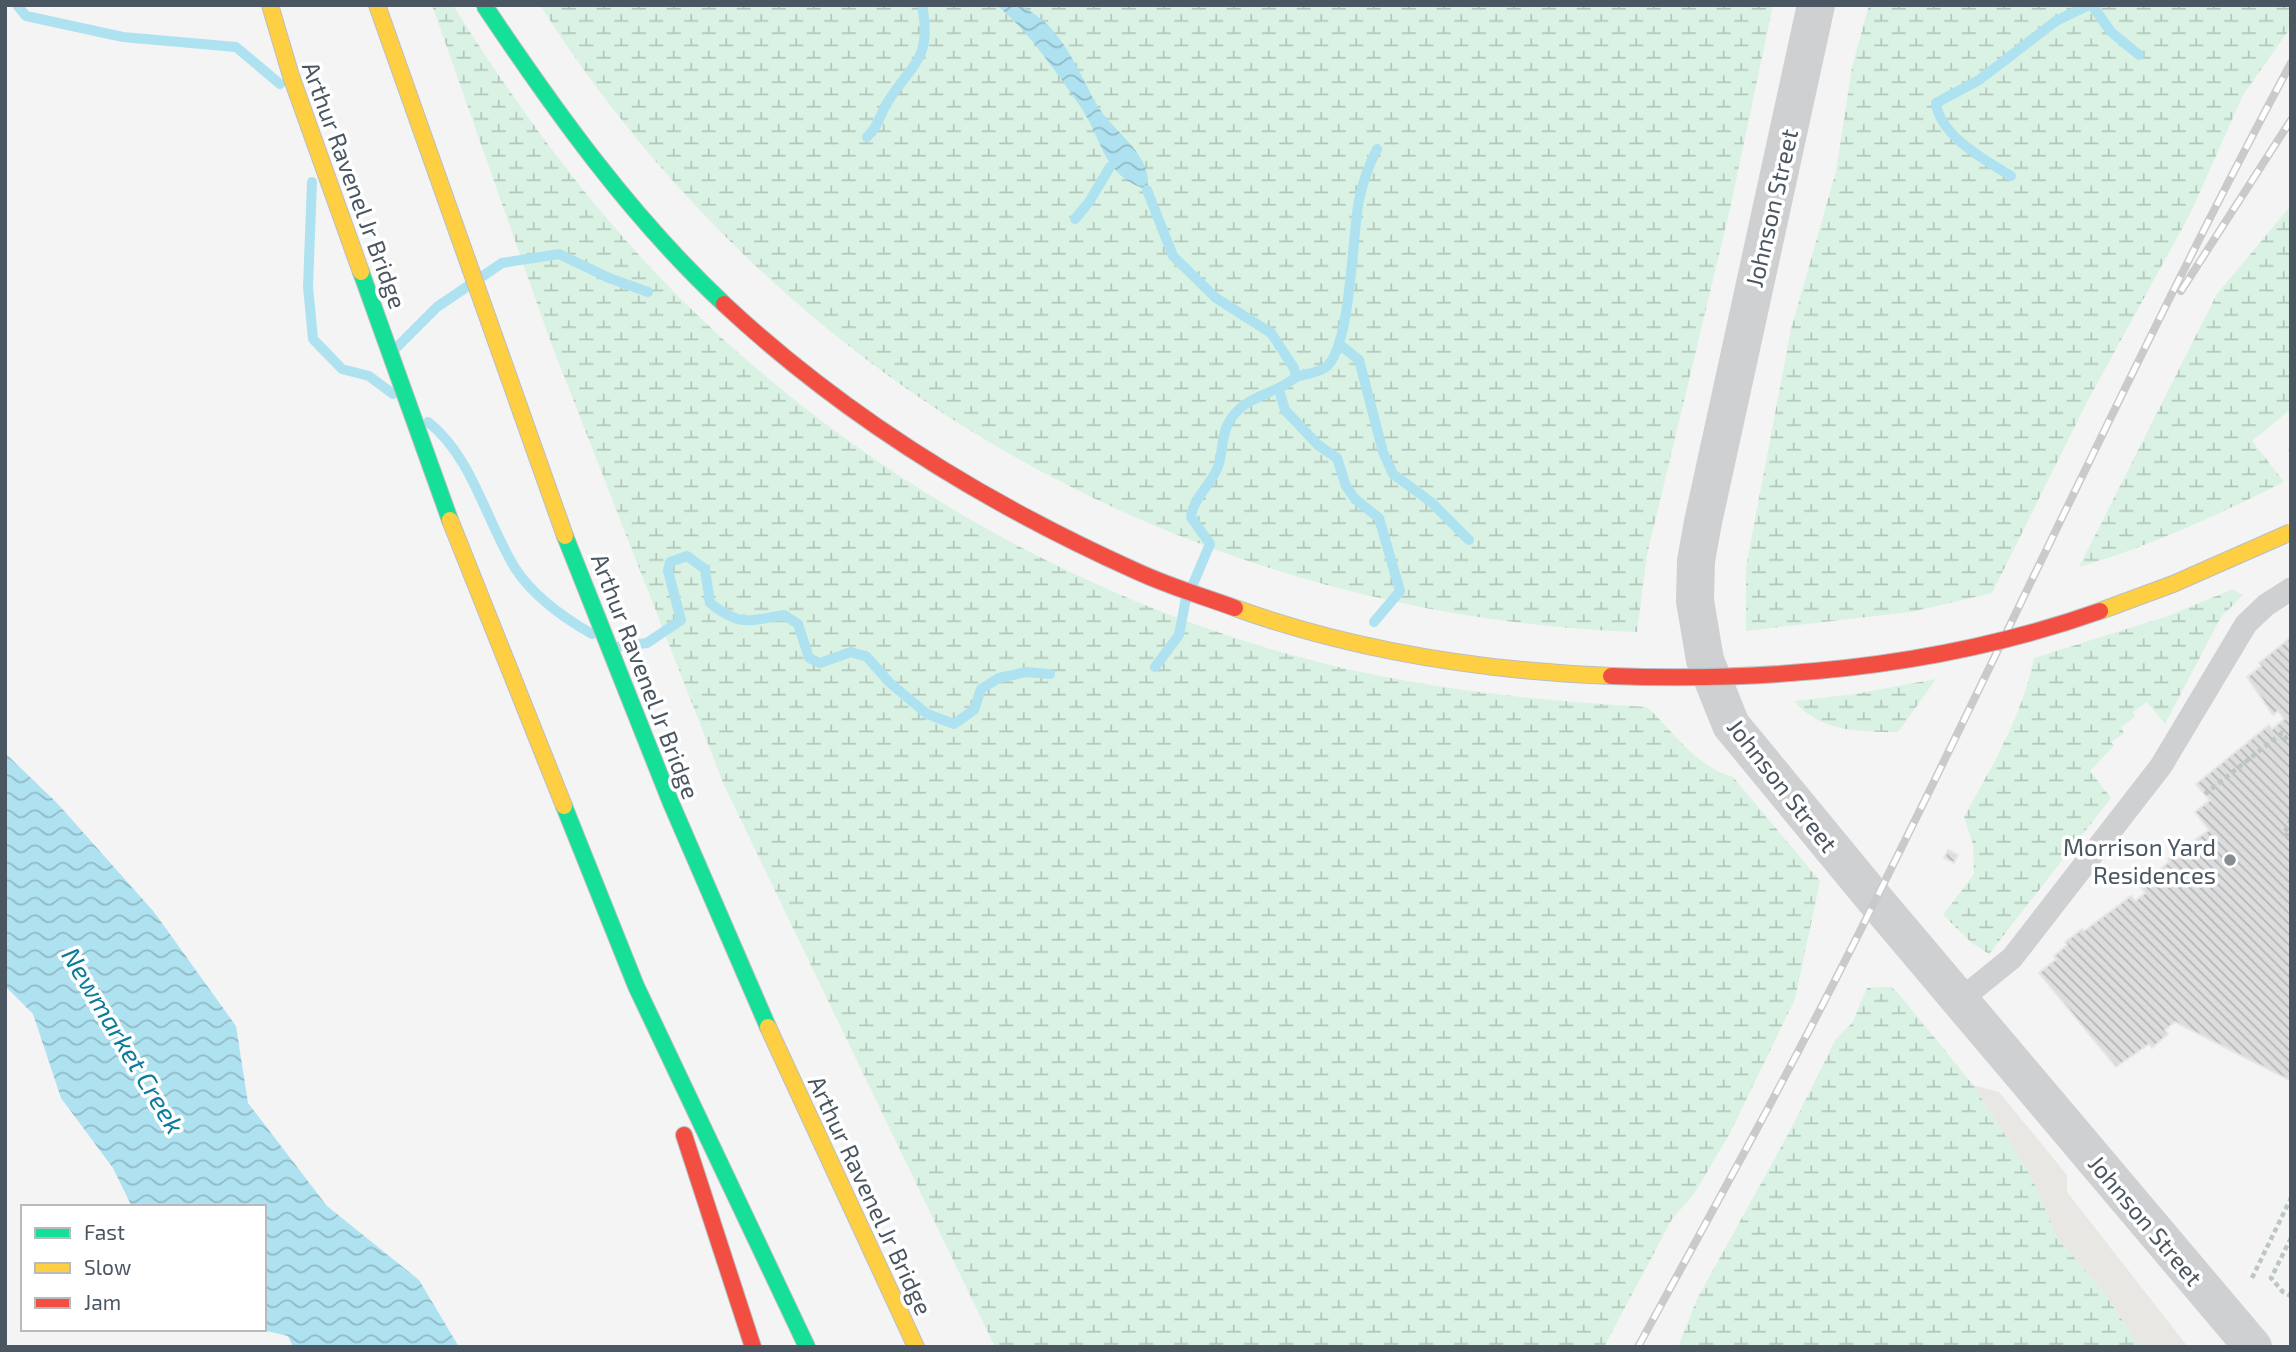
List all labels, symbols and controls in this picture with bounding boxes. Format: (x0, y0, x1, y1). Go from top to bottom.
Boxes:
street label: Arthur Ravenel Jr Bridge (297, 58, 413, 312)
street label: Johnson Street (1739, 126, 1803, 290)
street label: Arthur Ravenel Jr Bridge (586, 549, 706, 803)
street label: Johnson Street (1722, 712, 1844, 858)
place label: Morrison Yard Residences (2063, 832, 2216, 889)
marker: Morrison Yard Residences (2222, 852, 2238, 868)
water label: Newmarket Creek (56, 941, 192, 1139)
street label: Arthur Ravenel Jr Bridge (803, 1071, 939, 1319)
street label: Johnson Street (2083, 1149, 2209, 1291)
legend (21, 1205, 266, 1331)
text: Fast (84, 1219, 125, 1244)
text: Slow (84, 1254, 131, 1279)
text: Jam (84, 1289, 121, 1314)

